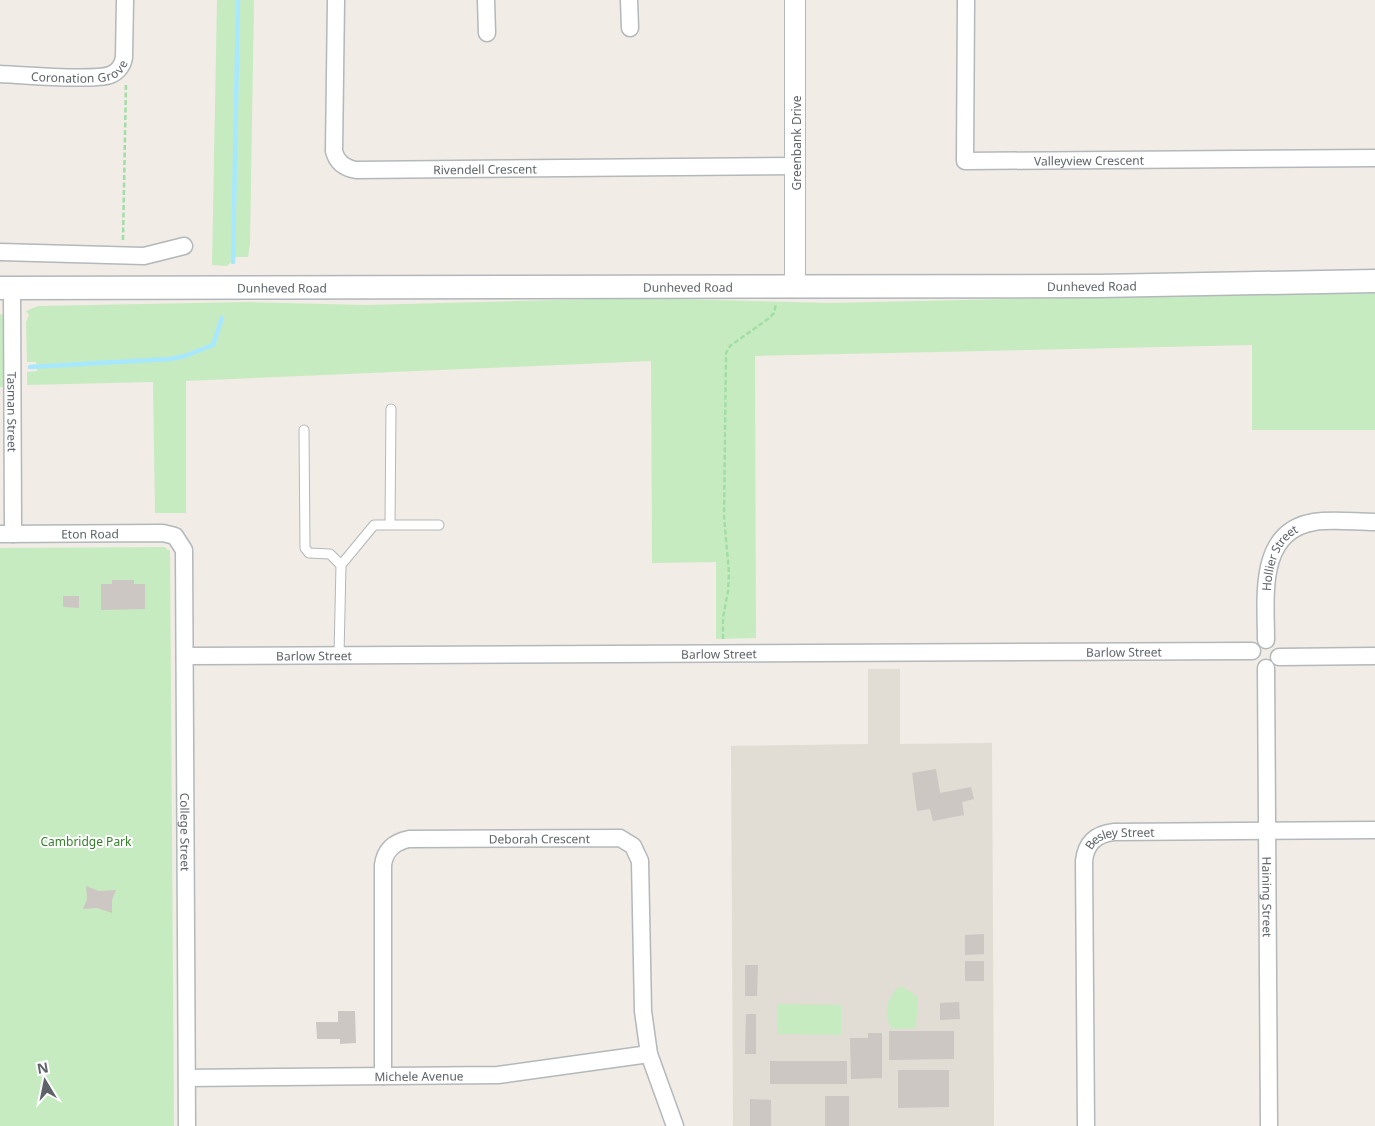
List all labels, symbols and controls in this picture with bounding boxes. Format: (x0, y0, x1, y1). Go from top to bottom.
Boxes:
street label: Coronation Grove (30, 57, 131, 86)
street label: Greenbank Drive (788, 95, 805, 191)
street label: Valleyview Crescent (1034, 151, 1145, 169)
street label: Rivendell Crescent (433, 160, 538, 178)
street label: Dunheved Road (1047, 277, 1137, 295)
street label: Dunheved Road (643, 278, 733, 295)
street label: Dunheved Road (237, 279, 327, 296)
street label: Tasman Street (4, 372, 21, 453)
street label: Hollier Street (1257, 520, 1301, 592)
street label: Eton Road (61, 525, 119, 542)
street label: Barlow Street (1086, 643, 1163, 660)
street label: Barlow Street (681, 645, 758, 662)
street label: Barlow Street (276, 647, 353, 664)
street label: College Street (177, 793, 194, 872)
street label: Besley Street (1080, 823, 1155, 853)
street label: Deborah Crescent (489, 830, 591, 847)
park label: Cambridge Park (41, 833, 132, 850)
street label: Haining Street (1259, 857, 1276, 938)
north arrow (20, 1056, 70, 1106)
text: N (35, 1057, 50, 1078)
street label: Michele Avenue (374, 1067, 464, 1085)

